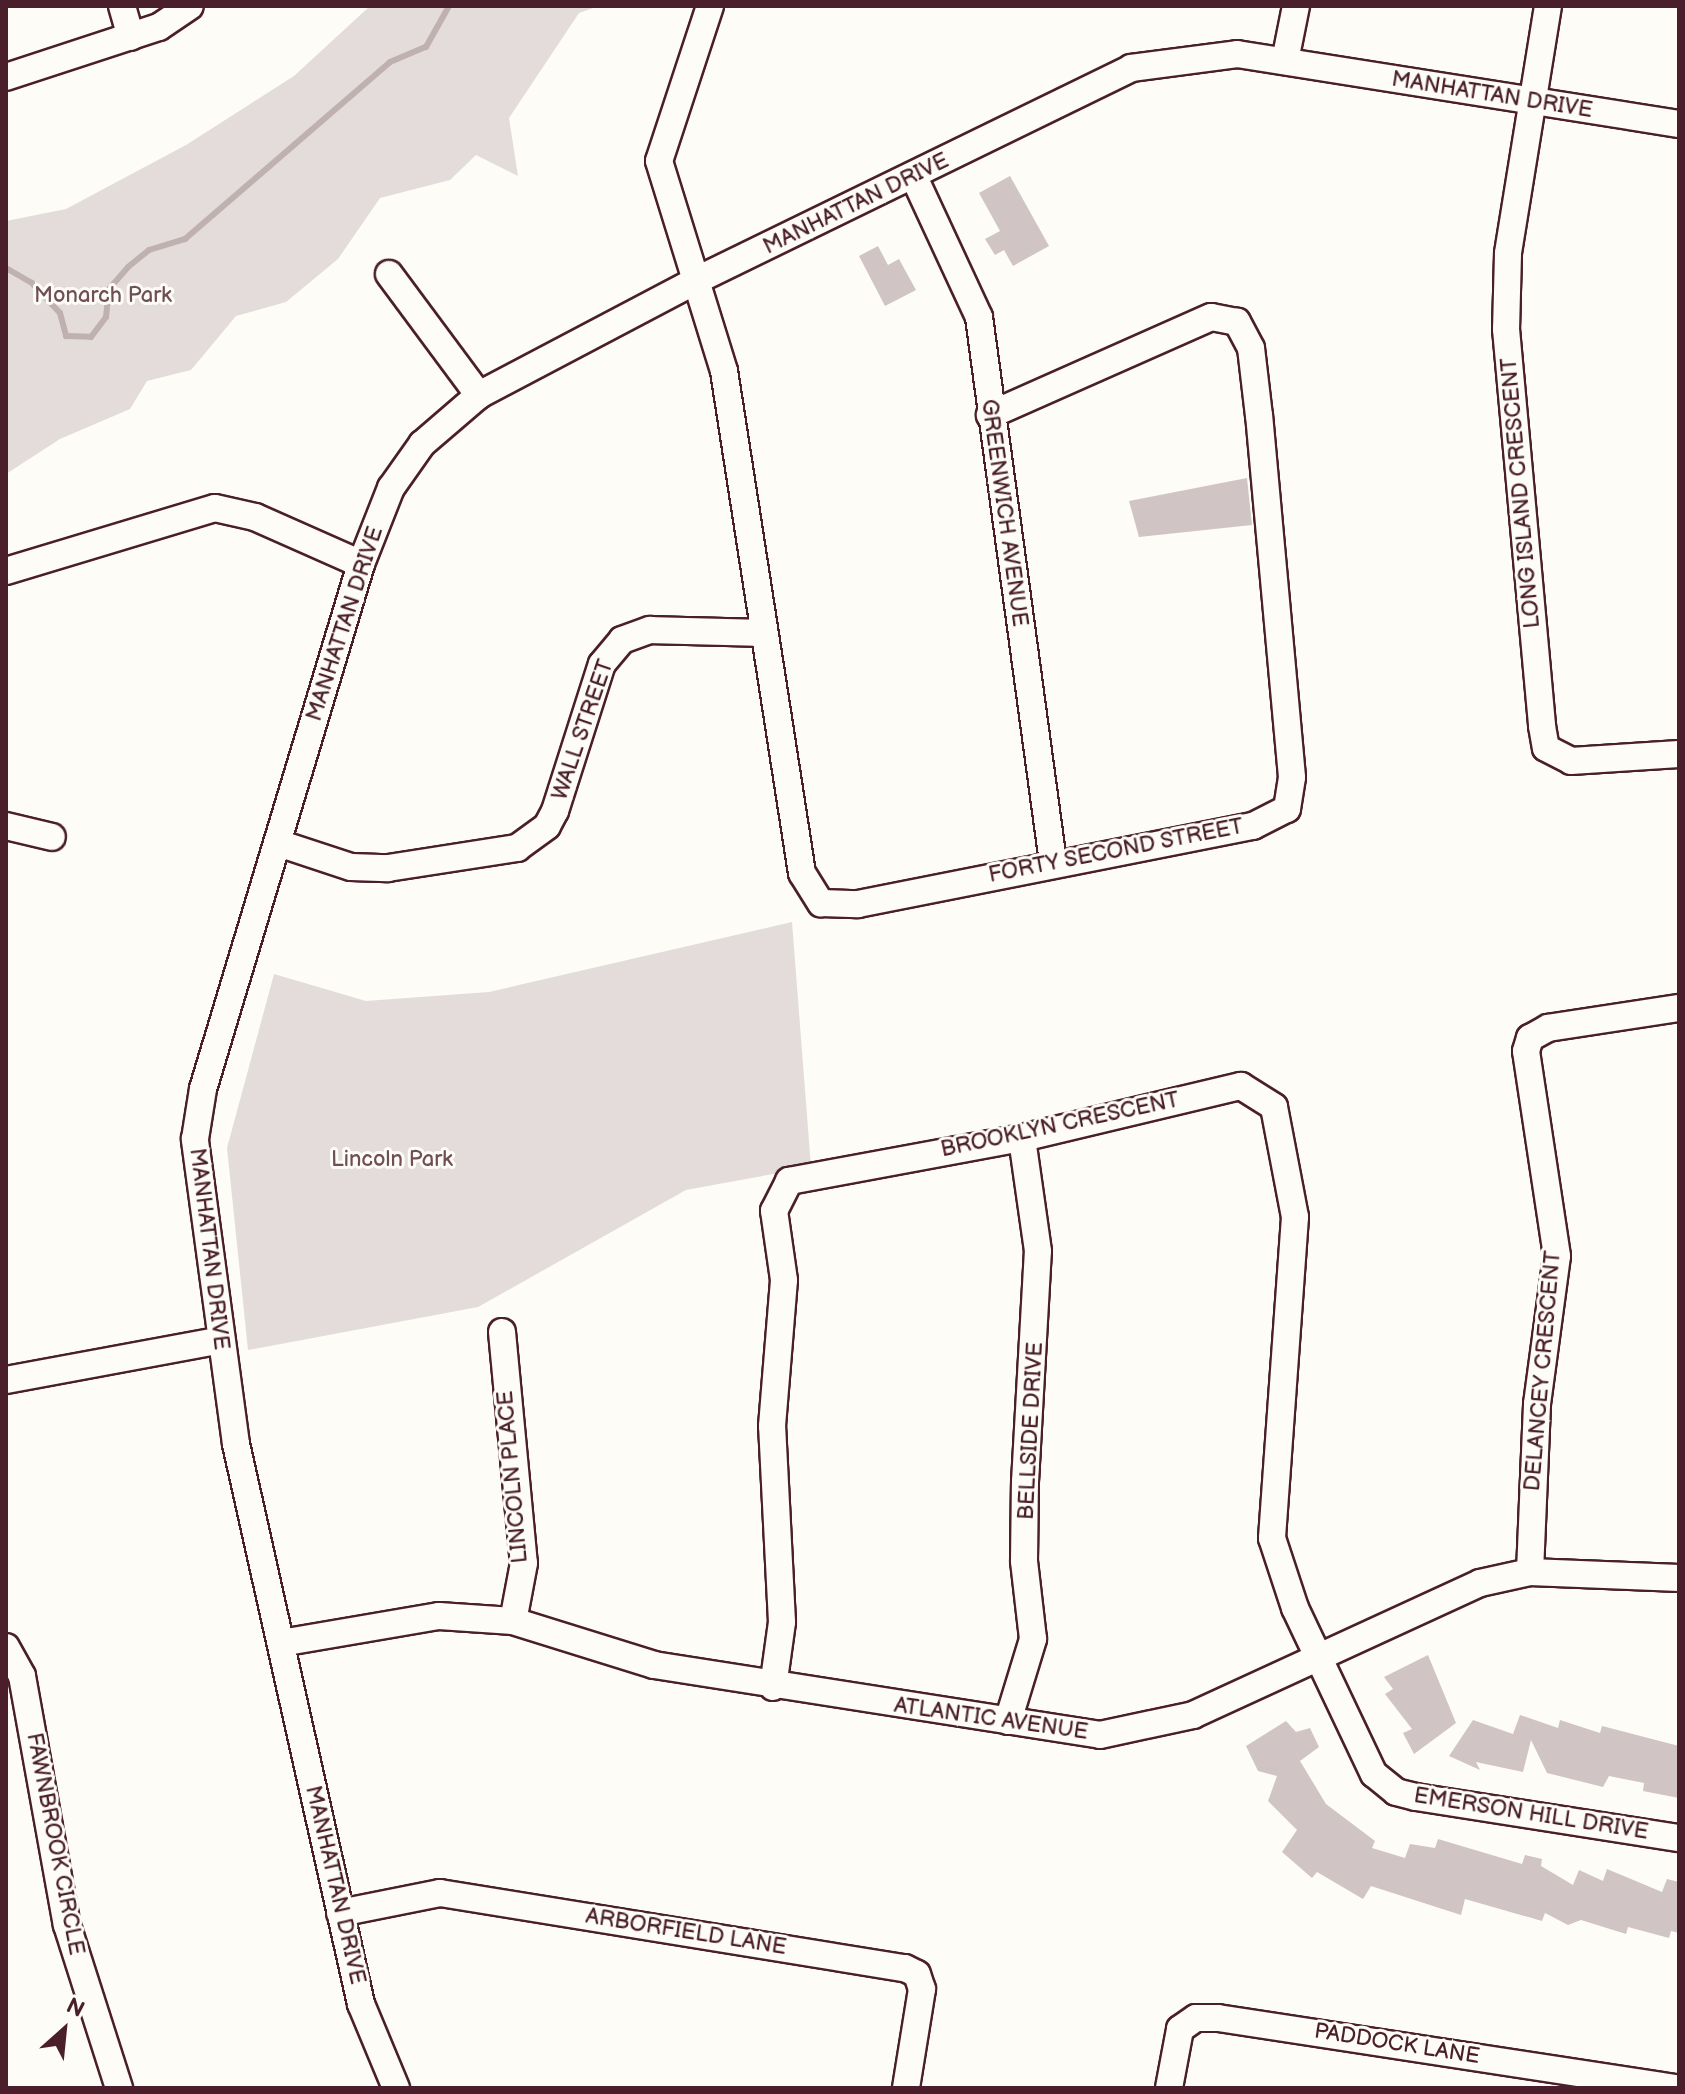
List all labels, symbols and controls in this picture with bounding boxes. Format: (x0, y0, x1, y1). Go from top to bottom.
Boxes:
street label: MANHATTAN DRIVE (1390, 66, 1594, 124)
street label: MANHATTAN DRIVE (759, 148, 953, 260)
park label: Monarch Park (34, 283, 172, 309)
street label: LONG ISLAND CRESCENT (1496, 357, 1546, 629)
street label: GREENWICH AVENUE (975, 398, 1033, 628)
street label: MANHATTAN DRIVE (301, 523, 389, 725)
street label: WALL STREET (547, 656, 619, 804)
street label: FORTY SECOND STREET (986, 813, 1246, 889)
street label: BROOKLYN CRESCENT (938, 1087, 1182, 1163)
street label: MANHATTAN DRIVE (184, 1147, 234, 1351)
park label: Lincoln Park (331, 1147, 453, 1173)
street label: DELANCEY CRESCENT (1519, 1250, 1567, 1492)
street label: BELLSIDE DRIVE (1013, 1341, 1049, 1521)
street label: LINCOLN PLACE (492, 1390, 534, 1564)
street label: ATLANTIC AVENUE (892, 1692, 1090, 1746)
street label: FAWNBROOK CIRCLE (21, 1731, 89, 1957)
street label: EMERSON HILL DRIVE (1412, 1782, 1650, 1846)
street label: MANHATTAN DRIVE (299, 1783, 371, 1987)
street label: ARBORFIELD LANE (584, 1903, 788, 1961)
north arrow (24, 1990, 104, 2070)
text: N (62, 1992, 89, 2024)
street label: PADDOCK LANE (1312, 2018, 1482, 2070)

